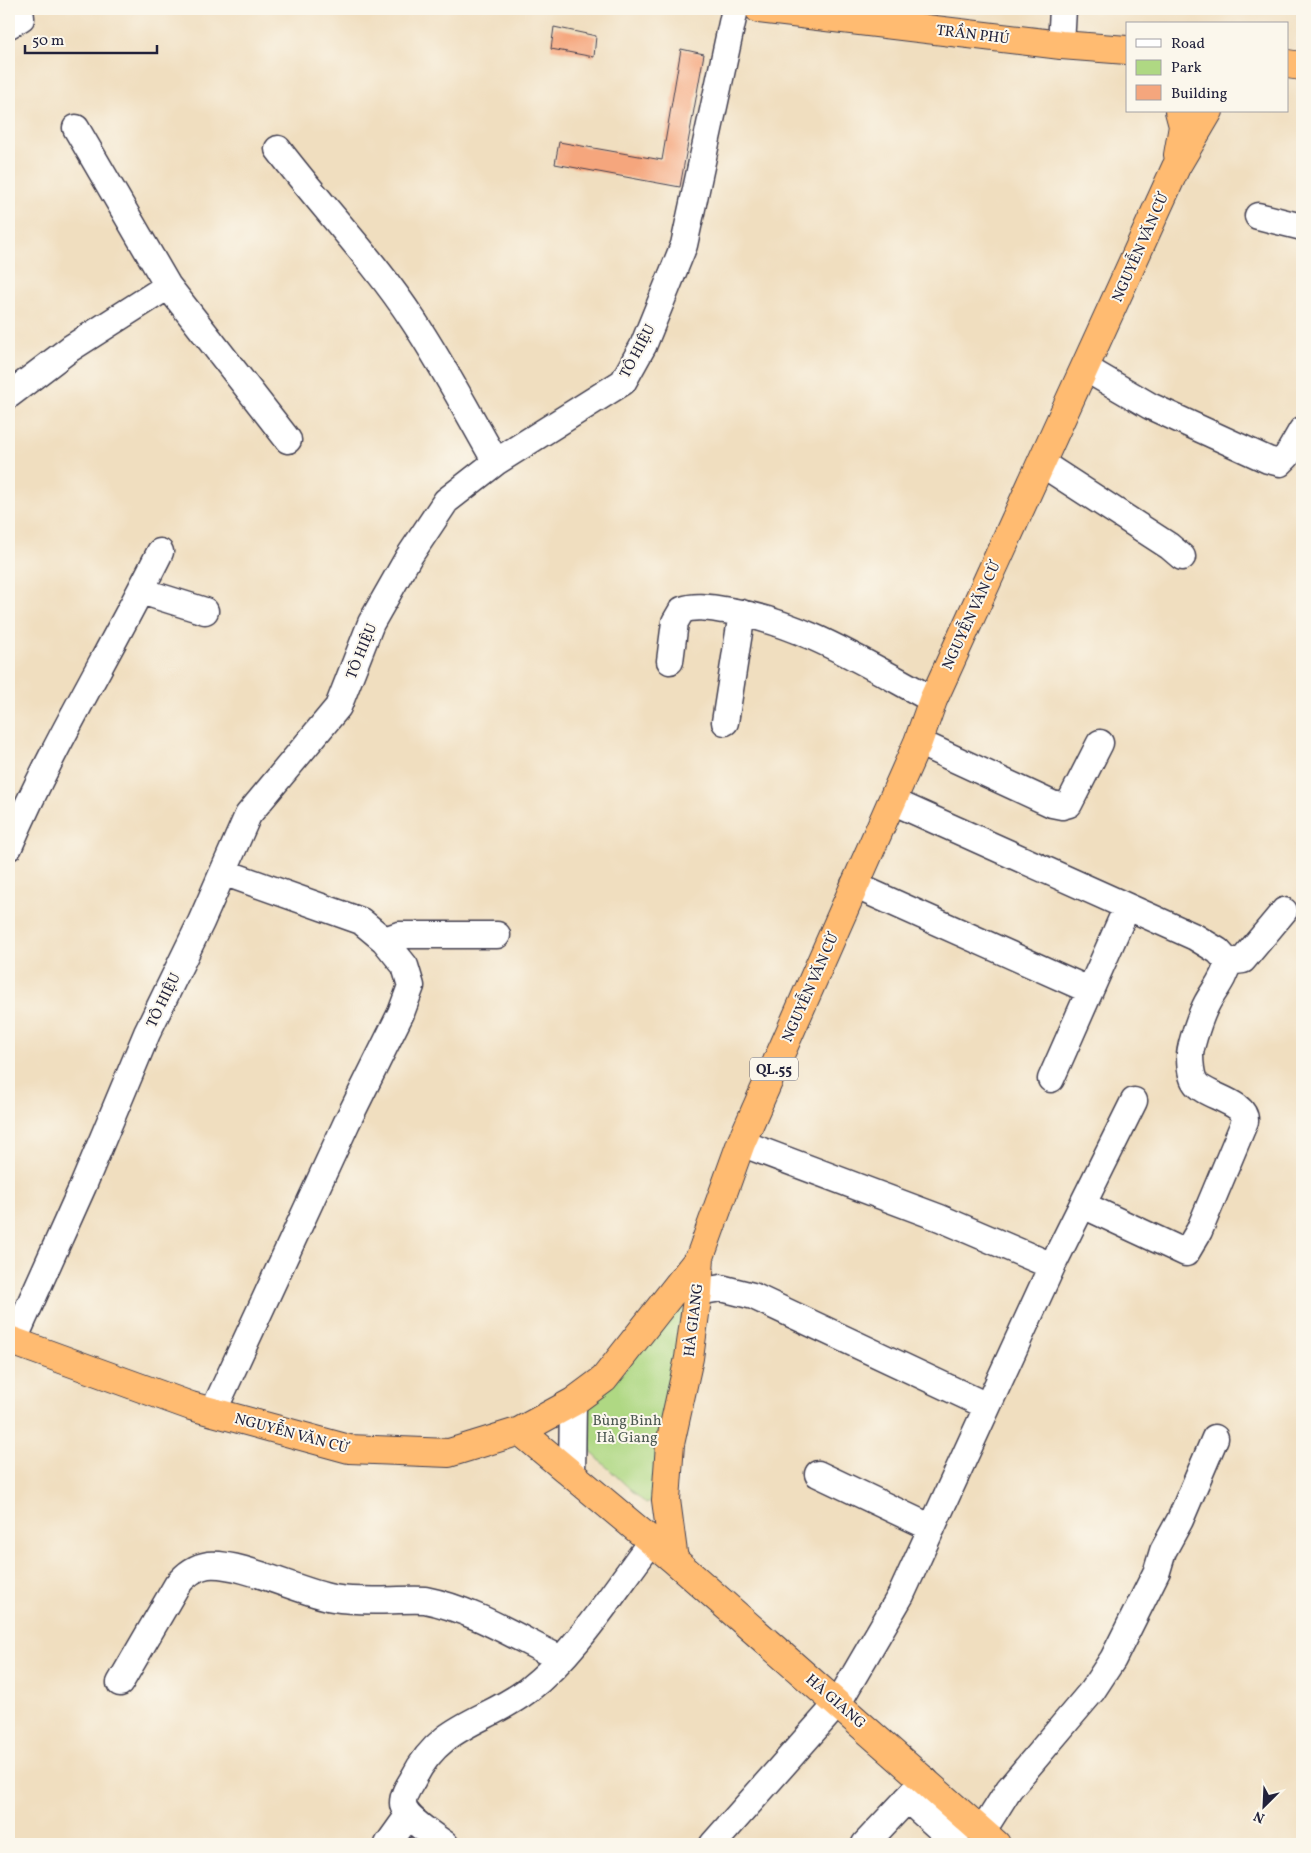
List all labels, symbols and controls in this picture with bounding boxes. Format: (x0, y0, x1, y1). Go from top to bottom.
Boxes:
street label: TRẦN PHÚ (935, 20, 1011, 50)
scale bar (25, 22, 158, 54)
legend (1126, 22, 1288, 112)
text: 50 m (32, 31, 64, 52)
text: Road (1171, 34, 1205, 55)
text: Park (1171, 58, 1202, 79)
text: Building (1171, 84, 1228, 105)
street label: NGUYỄN VĂN CỪ (1107, 189, 1175, 306)
street label: TÔ HIỆU (615, 321, 661, 382)
street label: NGUYỄN VĂN CỪ (937, 557, 1007, 674)
street label: TÔ HIỆU (342, 621, 383, 683)
street label: NGUYỄN VĂN CỪ (777, 929, 845, 1046)
street label: TÔ HIỆU (142, 970, 187, 1031)
road number: QL.55 (750, 1058, 798, 1080)
street label: HÀ GIANG (680, 1282, 709, 1358)
street label: NGUYỄN VĂN CỪ (232, 1408, 352, 1460)
park label: Bùng Binh Hà Giang (592, 1411, 662, 1449)
street label: HÀ GIANG (800, 1670, 870, 1734)
north arrow (1238, 1780, 1288, 1830)
text: N (1251, 1806, 1268, 1827)

